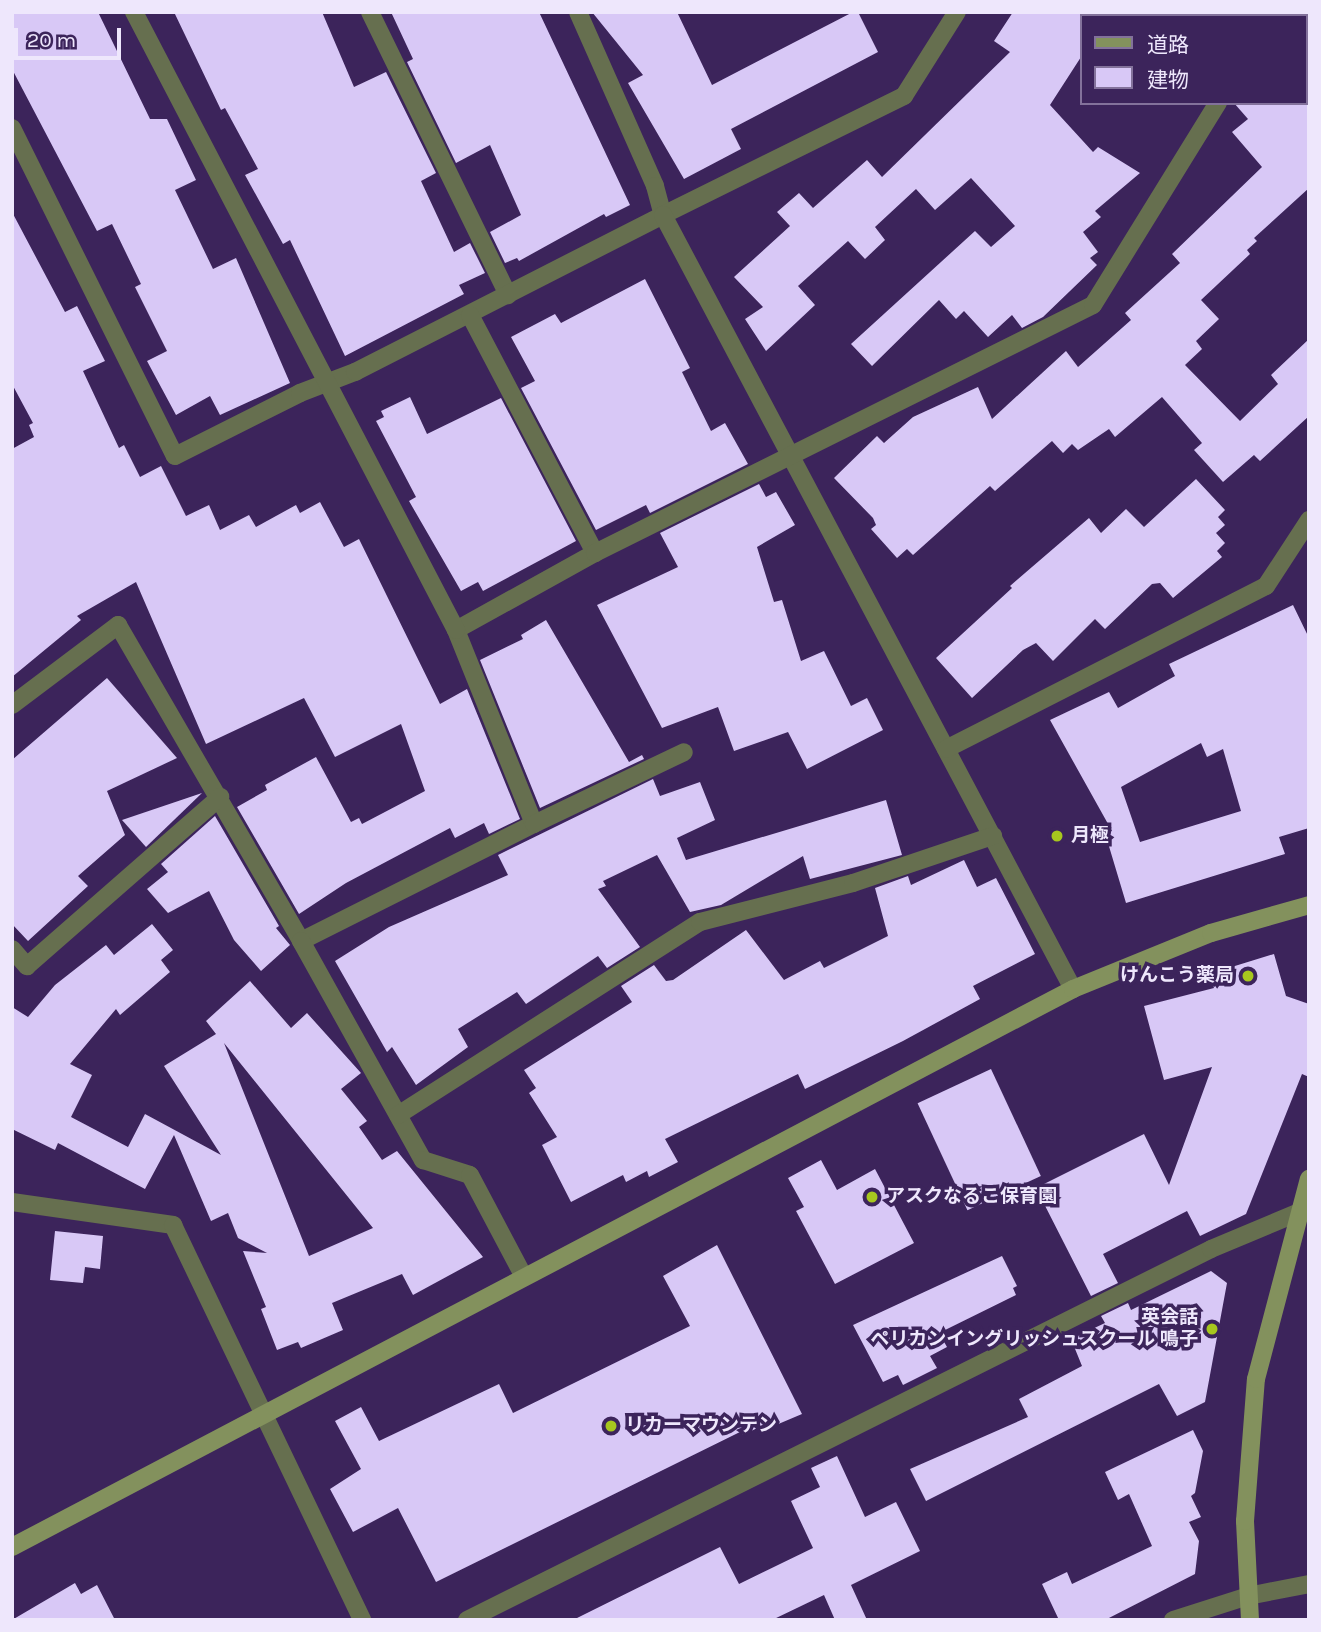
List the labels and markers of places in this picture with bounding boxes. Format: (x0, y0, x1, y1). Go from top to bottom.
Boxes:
place label: 月極 (1071, 825, 1109, 847)
marker: 月極 (1049, 828, 1065, 844)
place label: けんこう薬局 (1120, 965, 1234, 987)
marker: けんこう薬局 (1240, 968, 1256, 984)
place label: アスクなるこ保育園 (886, 1186, 1057, 1208)
marker: アスクなるこ保育園 (864, 1189, 880, 1205)
place label: 英会話 ペリカンイングリッシュスクール 鳴子 (870, 1307, 1198, 1351)
marker: 英会話 ペリカンイングリッシュスクール 鳴子 (1204, 1321, 1220, 1337)
place label: リカーマウンテン (625, 1415, 777, 1437)
marker: リカーマウンテン (603, 1418, 619, 1434)

